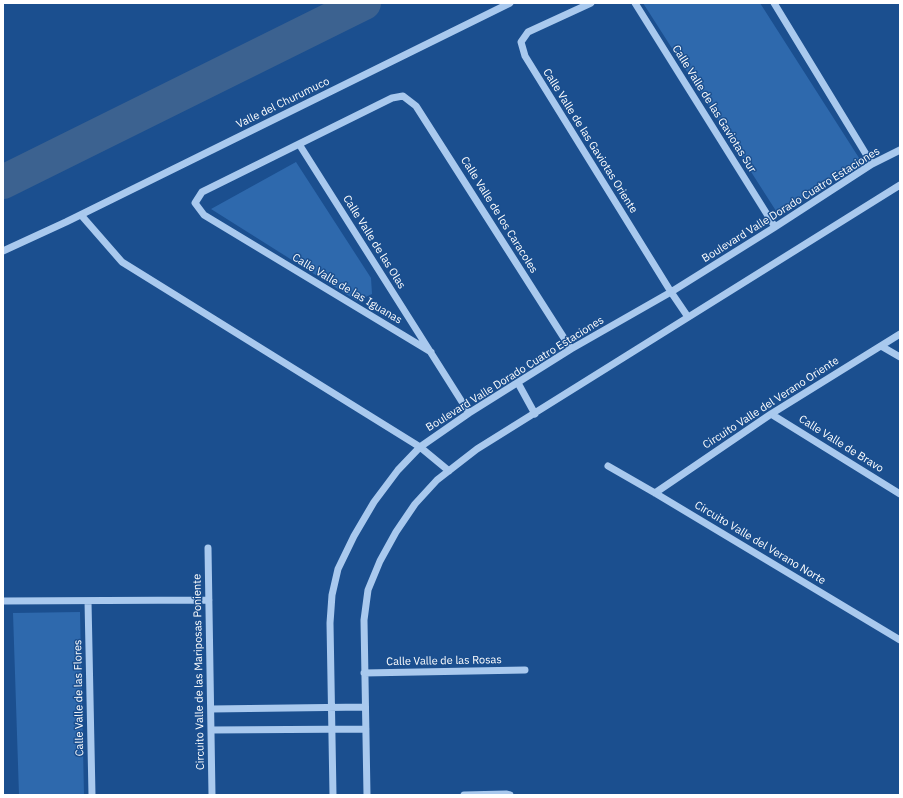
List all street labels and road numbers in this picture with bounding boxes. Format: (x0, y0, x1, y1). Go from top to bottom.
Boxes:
street label: Calle Valle de las Gaviotas Sur (669, 43, 759, 175)
street label: Calle Valle de las Gaviotas Oriente (540, 66, 640, 216)
street label: Valle del Churumuco (234, 75, 332, 131)
street label: Boulevard Valle Dorado Cuatro Estaciones (700, 145, 882, 265)
street label: Calle Valle de los Caracoles (458, 154, 540, 276)
street label: Calle Valle de las Olas (340, 193, 408, 291)
street label: Calle Valle de las Iguanas (290, 251, 404, 327)
street label: Boulevard Valle Dorado Cuatro Estaciones (424, 314, 606, 434)
street label: Circuito Valle del Verano Oriente (701, 354, 841, 452)
street label: Calle Valle de Bravo (796, 413, 886, 475)
street label: Circuito Valle del Verano Norte (692, 499, 828, 587)
street label: Circuito Valle de las Mariposas Poniente (191, 574, 207, 770)
street label: Calle Valle de las Flores (71, 640, 87, 756)
street label: Calle Valle de las Rosas (386, 653, 502, 669)

